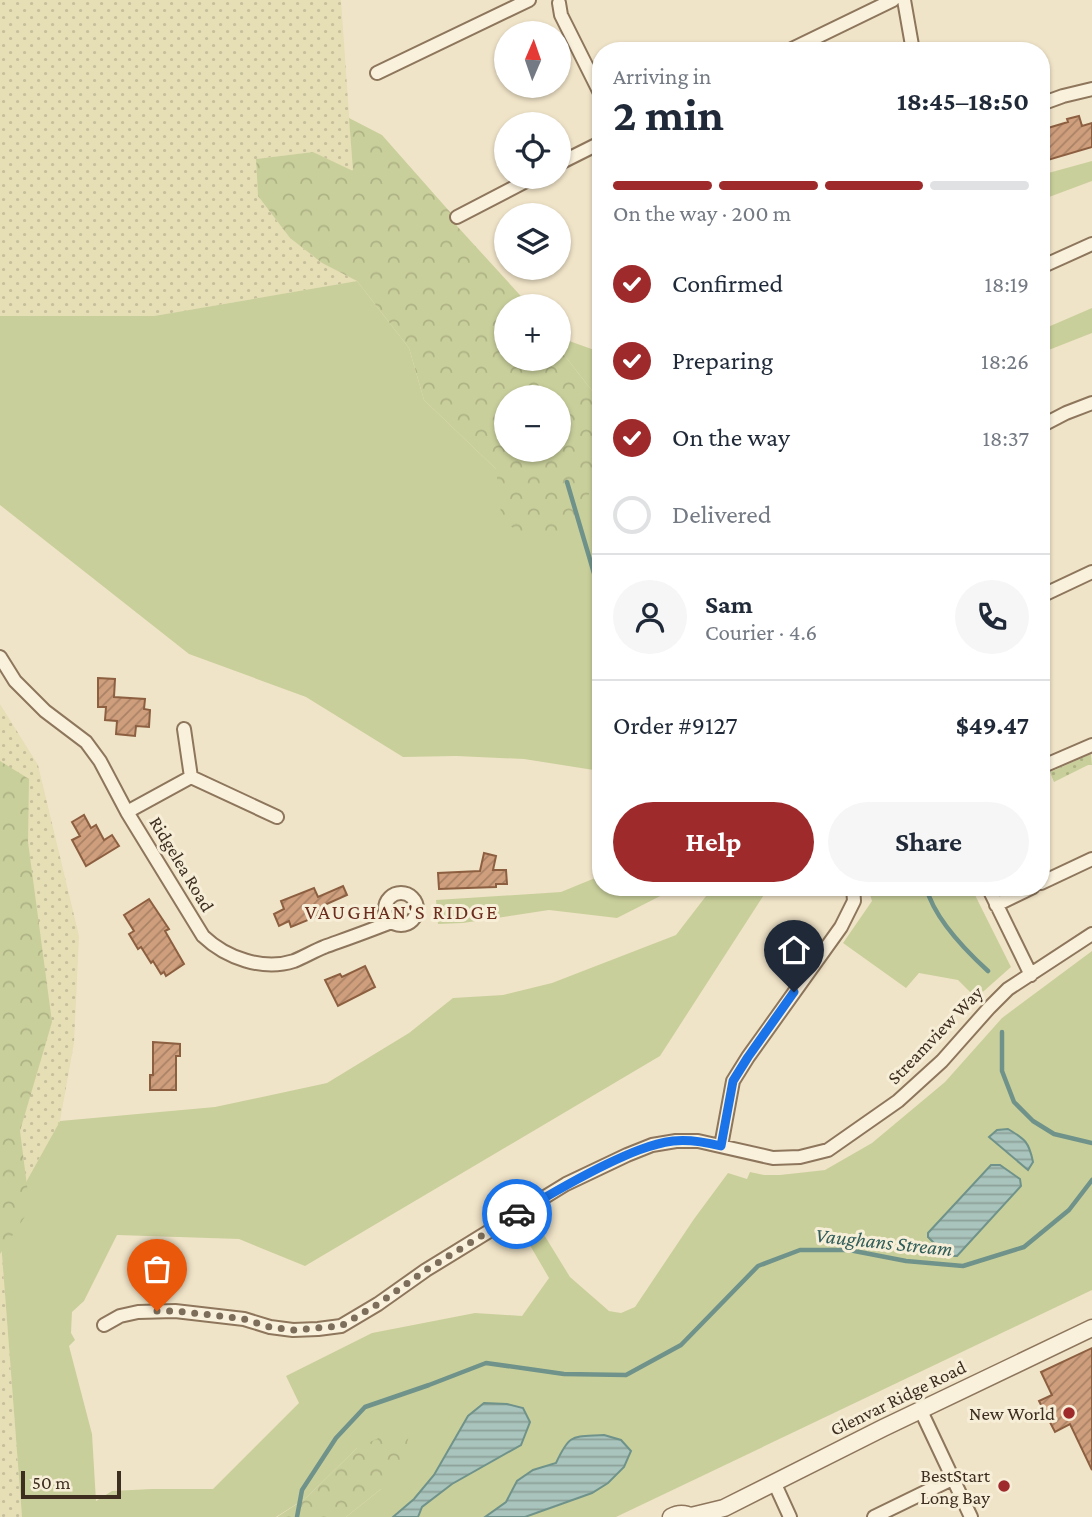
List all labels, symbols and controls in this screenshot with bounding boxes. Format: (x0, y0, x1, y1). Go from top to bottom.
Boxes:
north arrow (494, 21, 570, 98)
map controls (494, 21, 571, 462)
text: Arriving in (613, 63, 711, 89)
text: 18:45–18:50 (897, 87, 1029, 116)
text: 2 min (613, 89, 724, 140)
button: locate (494, 112, 571, 189)
text: On the way · 200 m (613, 200, 791, 226)
button: layers (494, 203, 571, 280)
icon: check (613, 265, 651, 303)
text: Confirmed (672, 269, 783, 298)
text: 18:19 (984, 271, 1029, 297)
button: + (494, 294, 571, 371)
icon: check (613, 342, 651, 380)
text: Preparing (672, 346, 773, 375)
text: 18:26 (981, 348, 1029, 374)
button: − (494, 385, 571, 462)
icon: check (613, 419, 651, 457)
text: On the way (672, 423, 790, 452)
text: 18:37 (982, 425, 1029, 451)
text: Delivered (672, 500, 771, 529)
button: person (613, 580, 687, 654)
button: phone (955, 580, 1029, 654)
text: Sam (705, 590, 753, 619)
text: Courier · 4.6 (705, 619, 817, 645)
text: Order #9127 (613, 711, 738, 740)
text: $49.47 (956, 711, 1029, 740)
button: Help (613, 802, 814, 882)
button: Share (828, 802, 1029, 882)
street label: Ridgelea Road (145, 813, 219, 915)
district label: VAUGHAN'S RIDGE (305, 900, 499, 924)
pin (764, 920, 824, 992)
icon: home (775, 931, 813, 969)
street label: Streamview Way (883, 982, 987, 1088)
courier (482, 1179, 552, 1249)
icon: car (498, 1195, 536, 1233)
water label: Vaughans Stream (814, 1223, 954, 1261)
pin (127, 1239, 187, 1311)
icon: bag (138, 1250, 176, 1288)
street label: Glenvar Ridge Road (827, 1356, 969, 1440)
place label: New World (969, 1403, 1055, 1424)
marker: New World (1061, 1405, 1077, 1421)
place label: BestStart Long Bay (920, 1465, 991, 1508)
scale bar (21, 1468, 121, 1500)
text: 50 m (32, 1472, 71, 1493)
marker: BestStart Long Bay (996, 1478, 1012, 1494)

